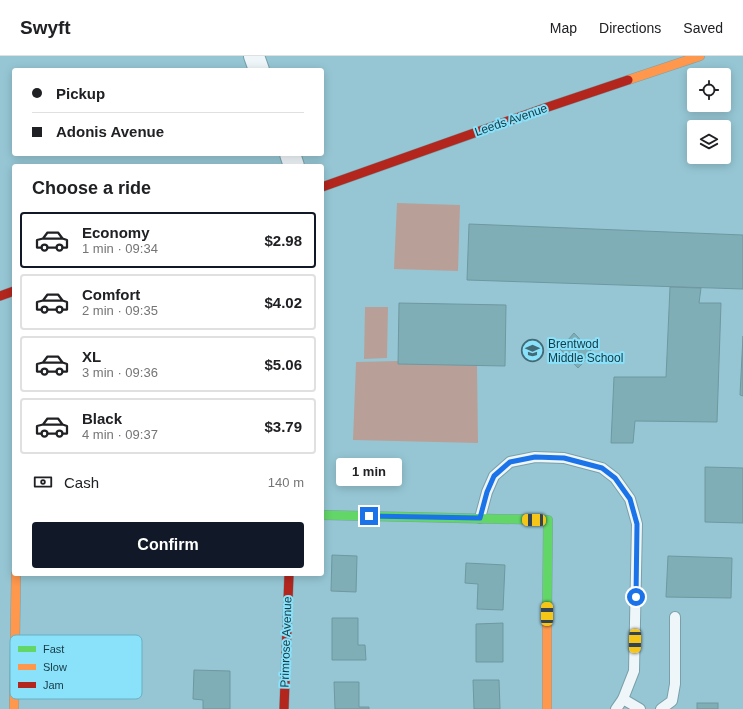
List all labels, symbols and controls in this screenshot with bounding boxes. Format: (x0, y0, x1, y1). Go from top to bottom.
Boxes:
text: Swyft (20, 17, 71, 38)
text: Map (550, 20, 577, 36)
text: Directions (599, 20, 661, 36)
text: Saved (683, 20, 723, 36)
map controls (687, 68, 731, 164)
button: locate (687, 68, 731, 112)
text: Pickup (56, 85, 105, 102)
street label: Leeds Avenue (473, 101, 549, 139)
button: layers (687, 120, 731, 164)
text: Adonis Avenue (56, 123, 164, 140)
text: Choose a ride (32, 178, 151, 198)
icon: car (34, 222, 70, 258)
text: Economy (82, 224, 150, 241)
text: $2.98 (264, 232, 302, 249)
text: 1 min · 09:34 (82, 241, 158, 256)
icon: car (34, 284, 70, 320)
text: Comfort (82, 286, 140, 303)
text: $4.02 (264, 294, 302, 311)
text: 2 min · 09:35 (82, 303, 158, 318)
place label: Brentwod Middle School (548, 337, 623, 365)
school or university icon: Brentwod Middle School (519, 338, 545, 364)
icon: car (34, 346, 70, 382)
text: XL (82, 348, 101, 365)
text: $5.06 (264, 356, 302, 373)
text: 3 min · 09:36 (82, 365, 158, 380)
icon: car (34, 408, 70, 444)
text: Black (82, 410, 122, 427)
text: $3.79 (264, 418, 302, 435)
text: 4 min · 09:37 (82, 427, 158, 442)
callout: 1 min (336, 458, 402, 486)
text: 1 min (352, 464, 386, 479)
icon: cash (32, 471, 54, 493)
text: Cash (64, 474, 99, 491)
text: 140 m (268, 475, 304, 490)
route end (360, 507, 378, 525)
car (522, 514, 546, 526)
button: Confirm (32, 522, 304, 568)
route start (627, 588, 645, 606)
street label: Primrose Avenue (277, 596, 295, 688)
car (541, 602, 553, 626)
car (629, 629, 641, 653)
legend (10, 635, 142, 699)
text: Fast (43, 643, 64, 655)
text: Slow (43, 661, 67, 673)
text: Jam (43, 679, 64, 691)

